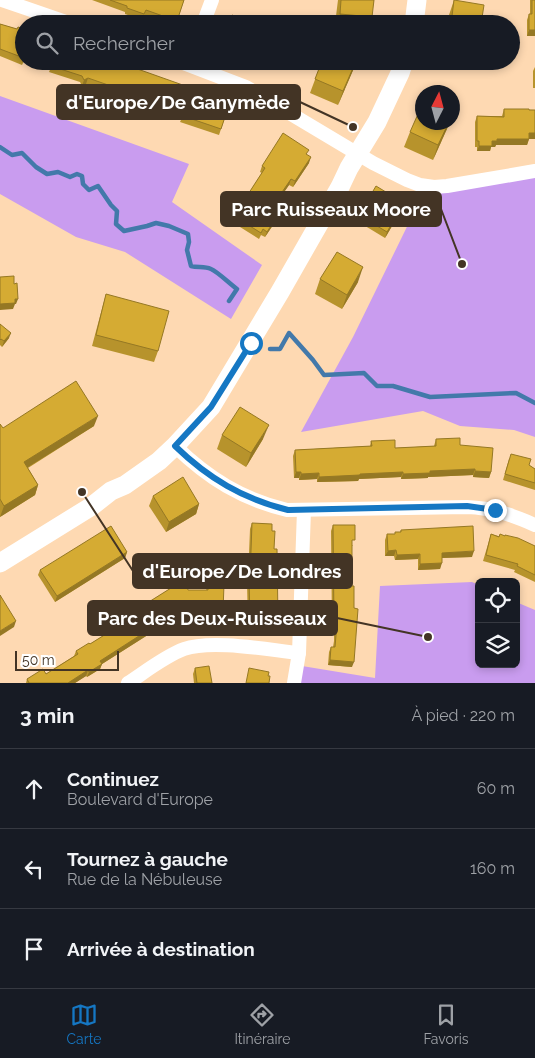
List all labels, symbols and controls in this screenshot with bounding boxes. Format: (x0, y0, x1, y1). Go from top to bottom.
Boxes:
search box (15, 15, 520, 70)
icon: search (33, 29, 61, 57)
text: Rechercher (73, 32, 175, 54)
callout: d'Europe/De Ganymède (57, 85, 300, 119)
north arrow (415, 85, 460, 130)
text: d'Europe/De Ganymède (66, 91, 290, 113)
callout: Parc Ruisseaux Moore (221, 192, 441, 226)
text: Parc Ruisseaux Moore (231, 198, 431, 220)
route start (240, 332, 263, 355)
route end (484, 499, 507, 522)
callout: d'Europe/De Londres (133, 554, 352, 588)
text: d'Europe/De Londres (142, 560, 342, 582)
map controls (475, 578, 520, 668)
button: locate (475, 578, 520, 623)
callout: Parc des Deux-Ruisseaux (88, 601, 337, 635)
text: Parc des Deux-Ruisseaux (97, 607, 327, 629)
button: layers (475, 623, 520, 668)
scale bar (15, 648, 119, 671)
text: 50 m (22, 652, 55, 668)
text: 3 min (20, 703, 74, 728)
text: À pied · 220 m (411, 706, 515, 725)
text: Continuez (67, 768, 159, 790)
icon: ahead (20, 775, 48, 803)
text: 60 m (477, 779, 515, 798)
text: Boulevard d'Europe (67, 790, 213, 809)
text: Tournez à gauche (67, 848, 228, 870)
icon: left (20, 855, 48, 883)
text: 160 m (470, 859, 515, 878)
text: Rue de la Nébuleuse (67, 870, 222, 889)
icon: arrive (20, 935, 48, 963)
text: Arrivée à destination (67, 938, 255, 960)
tab: Carte (67, 1001, 101, 1047)
tab: Itinéraire (234, 1001, 290, 1047)
tab: Favoris (423, 1001, 468, 1047)

